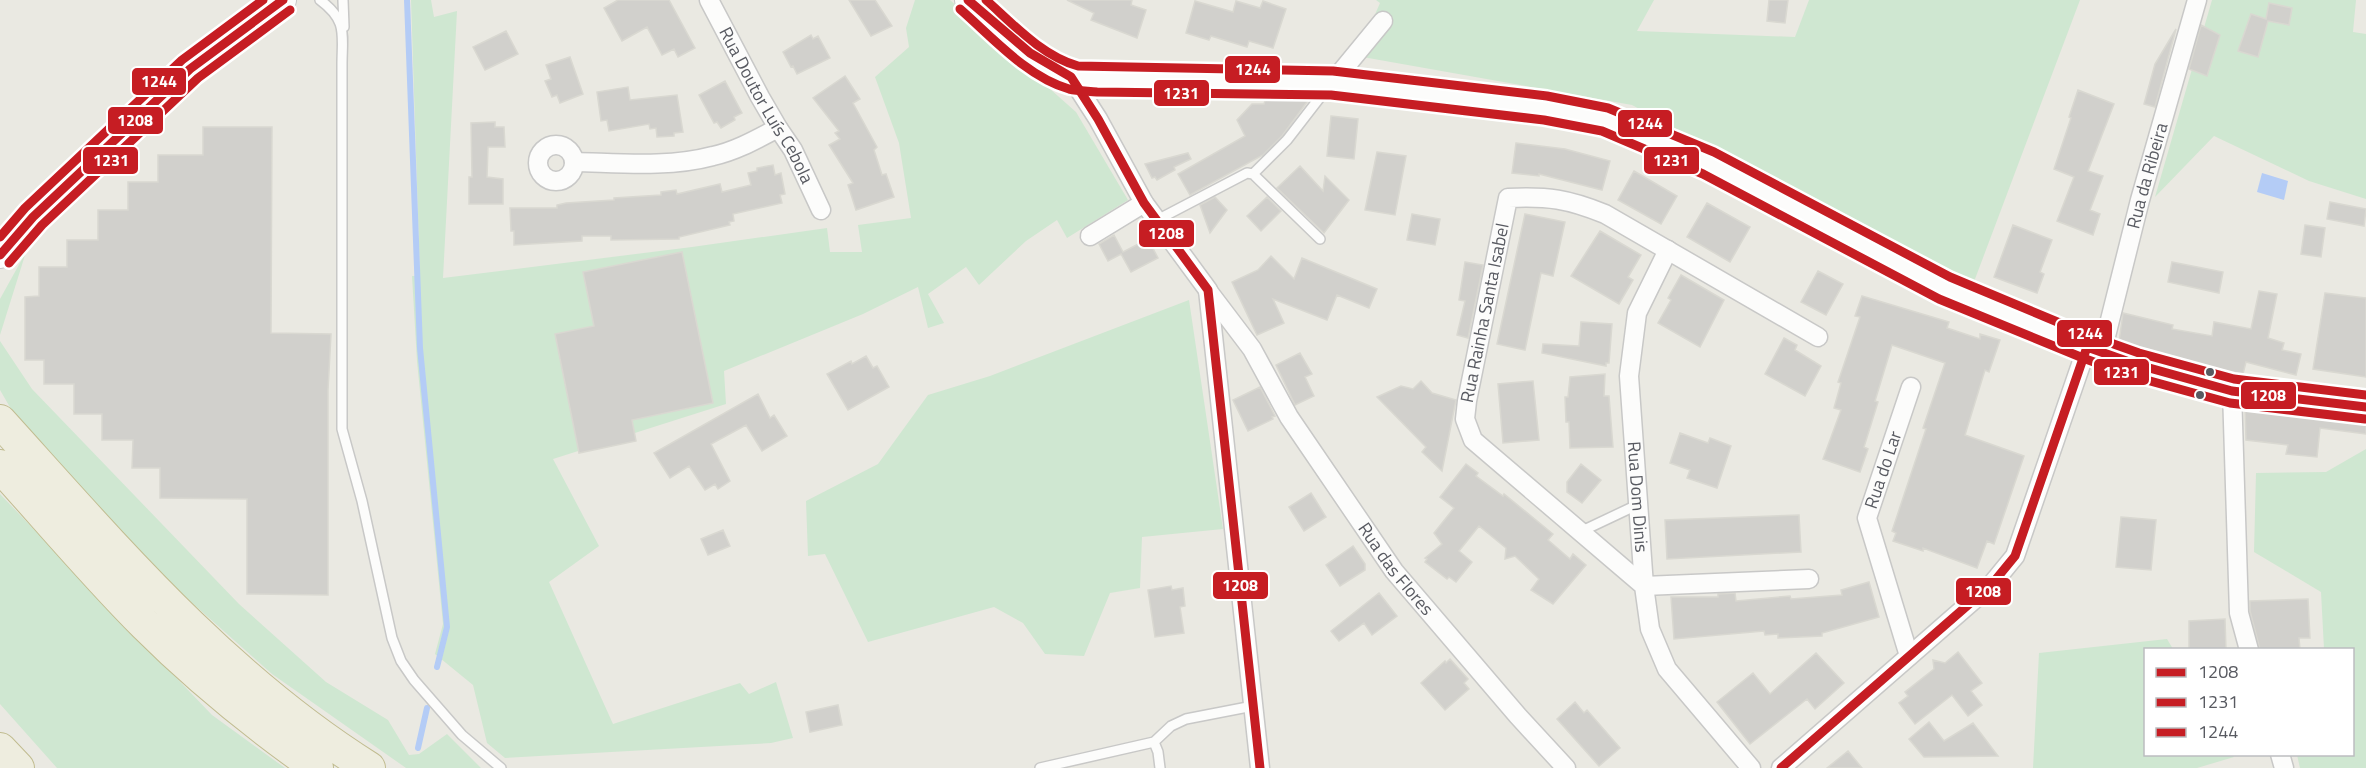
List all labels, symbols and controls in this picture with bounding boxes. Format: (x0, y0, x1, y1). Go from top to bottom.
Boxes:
street label: Rua Doutor Luís Cebola (712, 22, 821, 188)
line badge: 1244 (1224, 55, 1281, 84)
text: 1244 (1235, 57, 1271, 81)
line badge: 1244 (131, 67, 187, 96)
text: 1244 (141, 69, 177, 93)
line badge: 1231 (1153, 79, 1210, 107)
text: 1231 (1163, 81, 1199, 105)
line badge: 1208 (107, 106, 164, 135)
text: 1208 (117, 108, 153, 132)
line badge: 1244 (1617, 109, 1673, 138)
text: 1244 (1627, 111, 1663, 135)
street label: Rua da Ribeira (2119, 119, 2174, 231)
line badge: 1231 (82, 146, 139, 175)
line badge: 1231 (1643, 146, 1700, 175)
text: 1231 (93, 148, 129, 172)
text: 1231 (1653, 148, 1689, 172)
line badge: 1208 (1138, 219, 1195, 248)
text: 1208 (1148, 221, 1184, 245)
street label: Rua Rainha Santa Isabel (1453, 221, 1516, 405)
line badge: 1244 (2056, 319, 2113, 348)
text: 1244 (2067, 321, 2103, 345)
line badge: 1231 (2093, 358, 2150, 386)
text: 1231 (2103, 360, 2139, 384)
unlabelled marker (2204, 366, 2216, 378)
line badge: 1208 (2240, 381, 2297, 410)
text: 1208 (2250, 383, 2286, 407)
unlabelled marker (2194, 389, 2206, 401)
street label: Rua do Lar (1857, 427, 1908, 512)
street label: Rua Dom Dinis (1621, 440, 1656, 553)
street label: Rua das Flores (1352, 517, 1440, 621)
line badge: 1208 (1212, 571, 1269, 600)
text: 1208 (1222, 573, 1258, 597)
line badge: 1208 (1955, 577, 2012, 606)
text: 1208 (1965, 579, 2001, 603)
legend (2144, 648, 2354, 756)
text: 1208 (2198, 658, 2238, 685)
text: 1231 (2198, 688, 2238, 715)
text: 1244 (2198, 718, 2238, 745)

